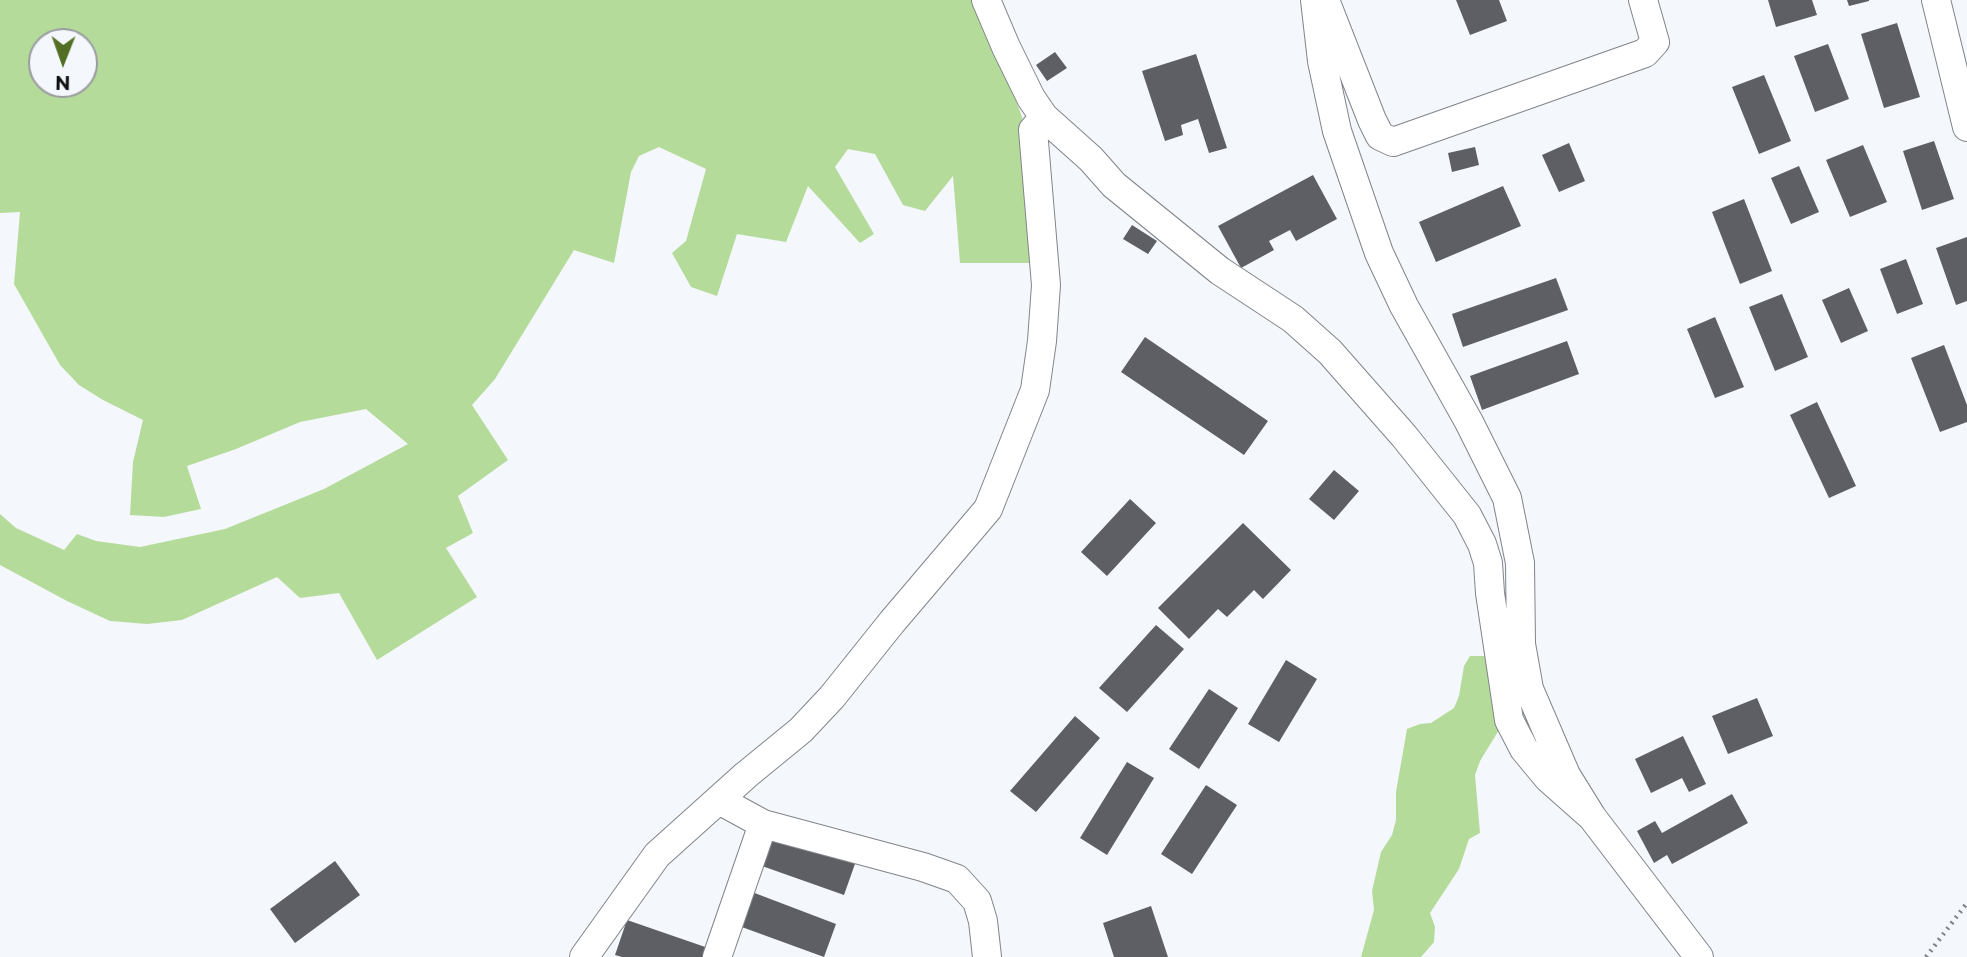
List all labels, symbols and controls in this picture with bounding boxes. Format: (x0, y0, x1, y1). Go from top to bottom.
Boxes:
north arrow (28, 28, 98, 98)
text: N (55, 71, 71, 94)

